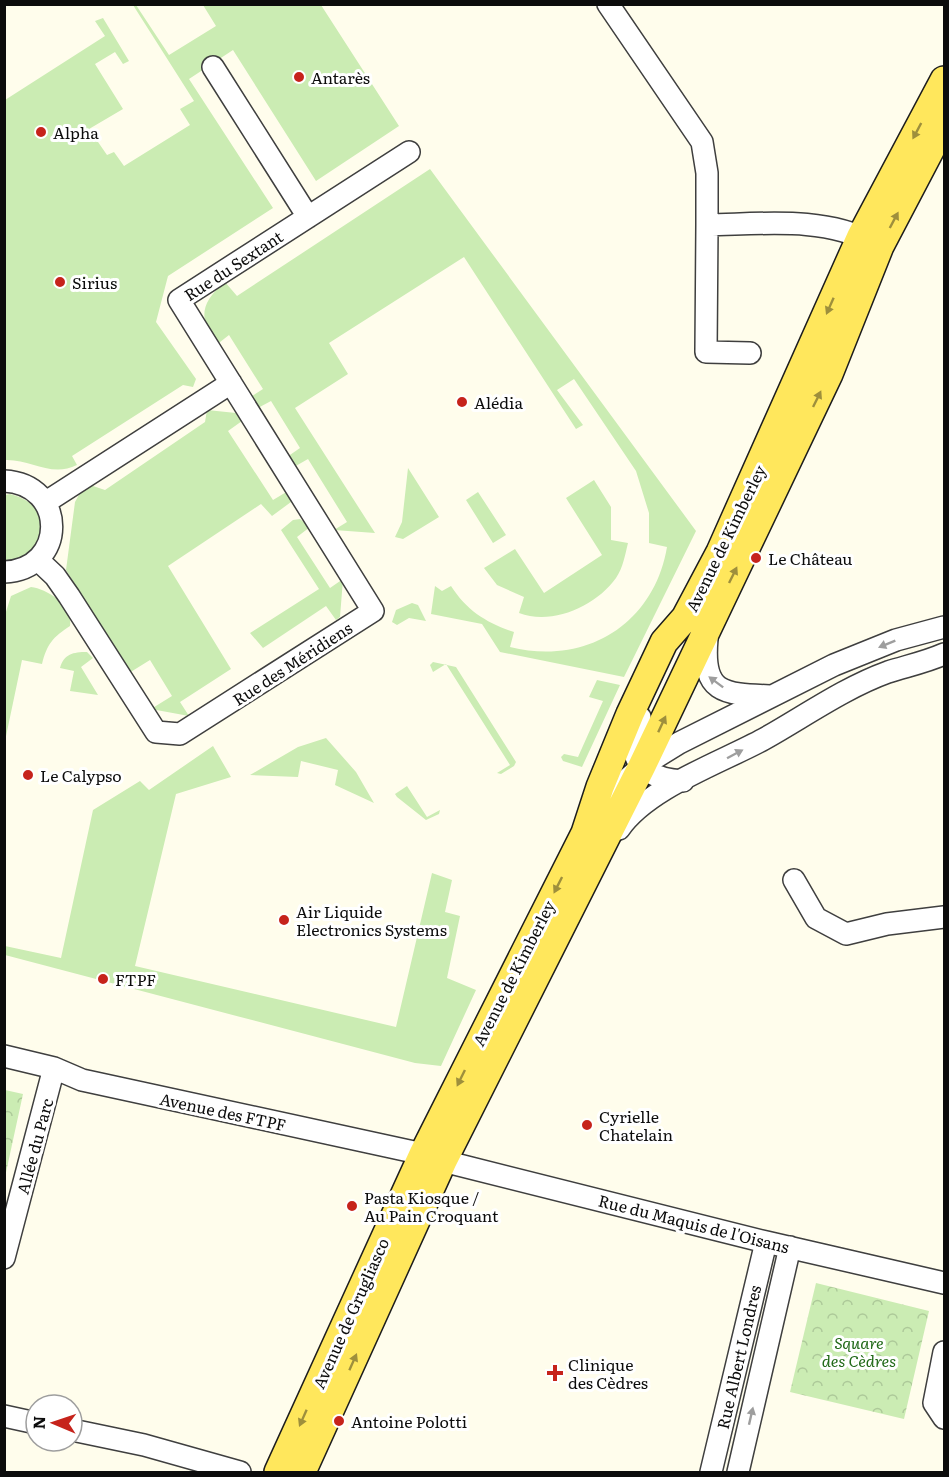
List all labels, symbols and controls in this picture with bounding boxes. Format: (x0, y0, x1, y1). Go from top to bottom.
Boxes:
place label: Antarès (311, 65, 370, 89)
marker: Antarès (292, 70, 306, 84)
place label: Alpha (53, 120, 99, 144)
one-way arrow (912, 123, 922, 140)
marker: Alpha (34, 125, 48, 139)
one-way arrow (889, 211, 899, 228)
street label: Rue du Sextant (179, 224, 288, 306)
place label: Sirius (72, 270, 117, 294)
marker: Sirius (53, 275, 67, 289)
one-way arrow (826, 297, 835, 314)
place label: Alédia (474, 390, 523, 414)
one-way arrow (812, 390, 821, 407)
marker: Alédia (455, 395, 469, 409)
street label: Avenue de Kimberley (679, 460, 771, 615)
place label: Le Château (768, 546, 853, 570)
marker: Le Château (749, 551, 763, 565)
one-way arrow (728, 566, 737, 583)
street label: Rue des Méridiens (227, 615, 357, 711)
one-way arrow (877, 639, 895, 649)
one-way arrow (708, 676, 724, 689)
one-way arrow (657, 716, 666, 733)
one-way arrow (727, 749, 744, 759)
place label: Le Calypso (40, 763, 122, 787)
marker: Le Calypso (21, 768, 35, 782)
one-way arrow (553, 877, 563, 894)
street label: Avenue de Kimberley (466, 895, 560, 1050)
place label: Air Liquide Electronics Systems (296, 899, 447, 941)
marker: Air Liquide Electronics Systems (277, 913, 291, 927)
place label: FTPF (115, 967, 156, 991)
marker: FTPF (96, 972, 110, 986)
one-way arrow (456, 1069, 465, 1086)
street label: Avenue des FTPF (158, 1086, 289, 1136)
street label: Allée du Parc (10, 1095, 58, 1197)
place label: Cyrielle Chatelain (599, 1104, 674, 1146)
marker: Cyrielle Chatelain (580, 1118, 594, 1132)
place label: Pasta Kiosque / Au Pain Croquant (364, 1185, 499, 1227)
street label: Rue du Maquis de l'Oisans (596, 1188, 792, 1258)
marker: Pasta Kiosque / Au Pain Croquant (345, 1199, 359, 1213)
street label: Avenue de Grugliasco (306, 1234, 394, 1392)
street label: Rue Albert Londres (710, 1283, 766, 1431)
park label: Square des Cèdres (822, 1330, 896, 1372)
place label: Clinique des Cèdres (568, 1352, 648, 1394)
one-way arrow (348, 1353, 358, 1371)
marker: Clinique des Cèdres (546, 1364, 564, 1382)
north arrow (24, 1393, 84, 1453)
one-way arrow (747, 1406, 756, 1425)
one-way arrow (298, 1409, 307, 1427)
place label: Antoine Polotti (351, 1409, 467, 1433)
marker: Antoine Polotti (332, 1414, 346, 1428)
text: N (26, 1415, 50, 1430)

